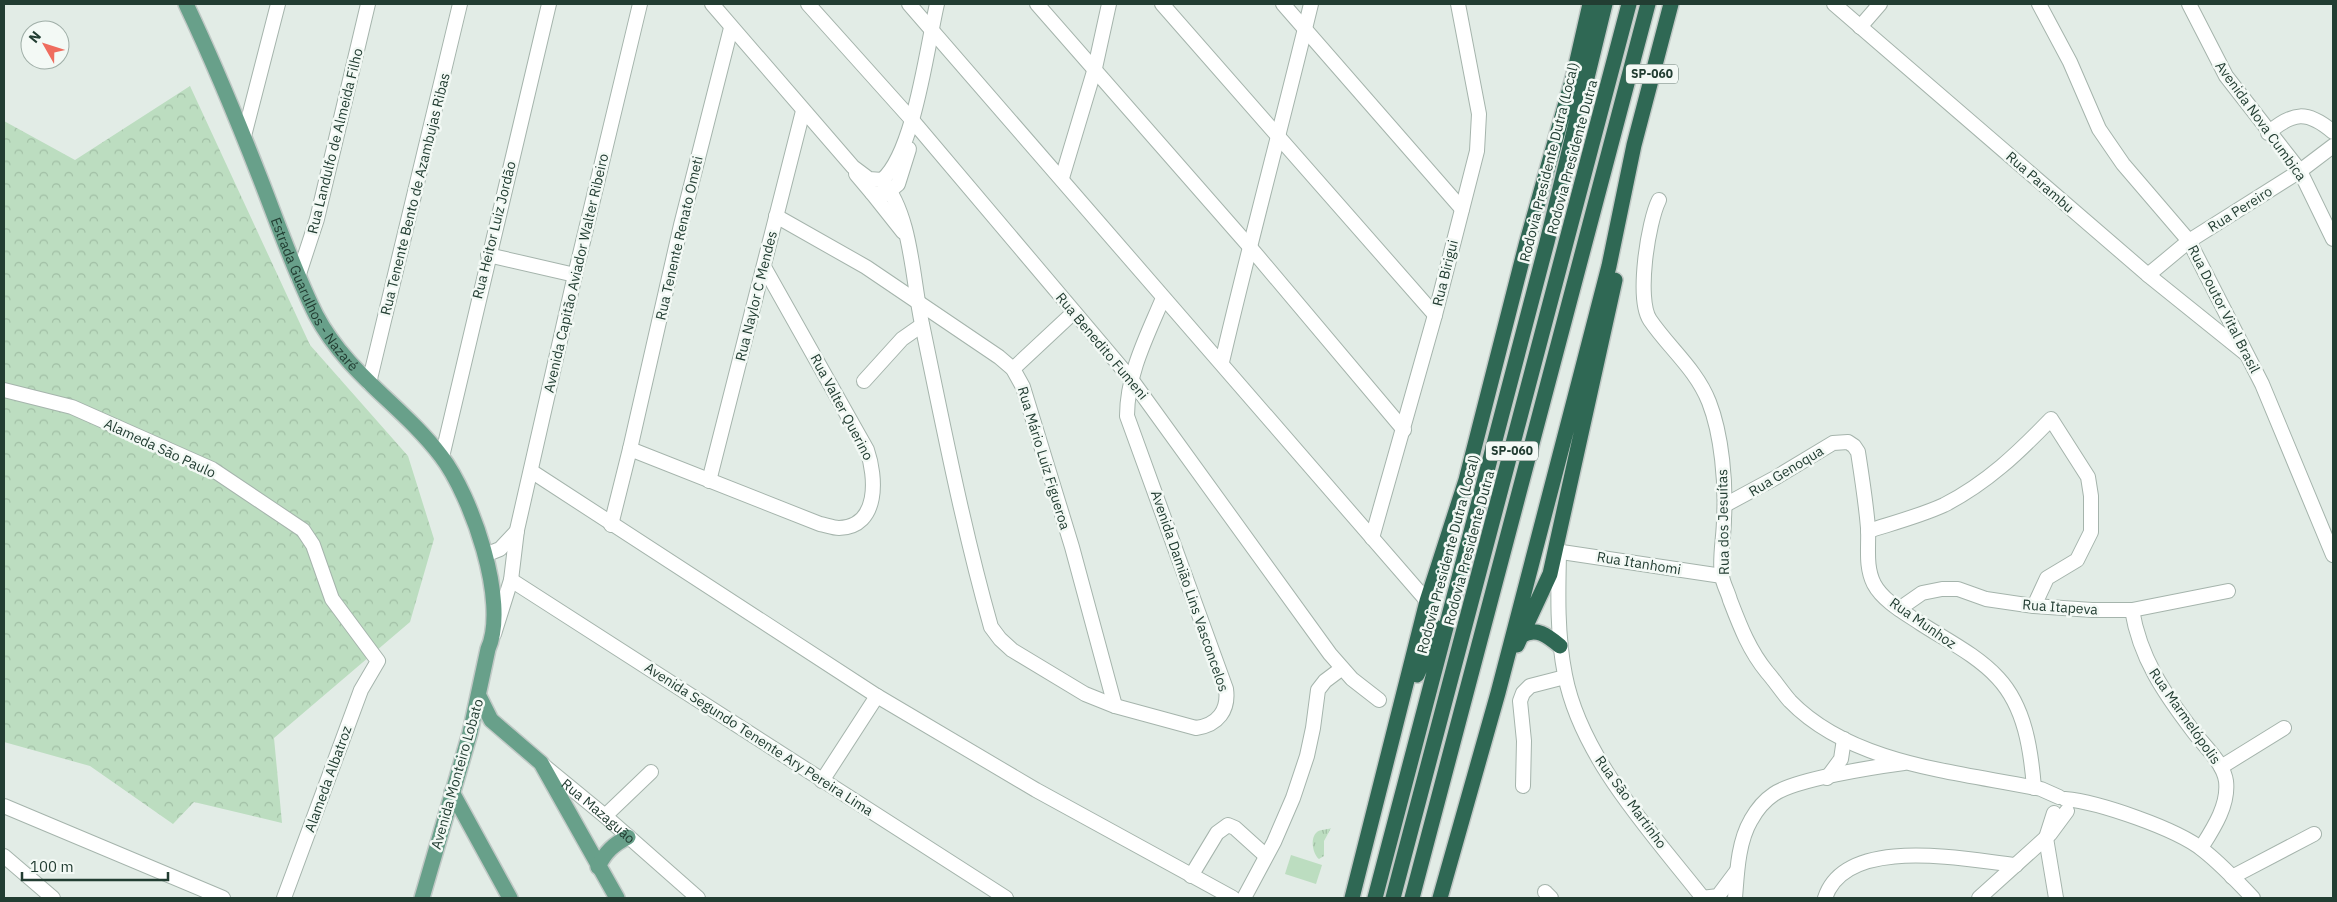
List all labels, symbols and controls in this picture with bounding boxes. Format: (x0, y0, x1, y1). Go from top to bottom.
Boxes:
north arrow (20, 20, 70, 70)
text: N (25, 27, 45, 46)
street label: Rua Landulfo de Almeida Filho (303, 46, 367, 236)
street label: Avenida Nova Cumbica (2211, 58, 2311, 185)
street label: Rodovia Presidente Dutra (Local) (1515, 60, 1583, 264)
road number: SP-060 (1626, 64, 1678, 84)
street label: Rua Tenente Bento de Azambujas Ribas (376, 71, 454, 317)
street label: Rodovia Presidente Dutra (1543, 77, 1601, 236)
street label: Rua Parambu (2002, 148, 2078, 216)
street label: Avenida Capitão Aviador Walter Ribeiro (540, 151, 612, 394)
street label: Rua Tenente Renato Ometi (651, 154, 707, 322)
street label: Rua Heitor Luiz Jordão (468, 159, 520, 301)
street label: Rua Pereiro (2204, 182, 2276, 236)
street label: Estrada Guarulhos - Nazaré (267, 215, 363, 375)
street label: Rua Naylor C Mendes (731, 229, 781, 363)
street label: Rua Birigui (1428, 238, 1462, 308)
street label: Rua Doutor Vital Brasil (2184, 242, 2264, 376)
street label: Rua Benedito Fumeni (1052, 289, 1152, 403)
street label: Rua Valter Querino (806, 351, 878, 463)
street label: Rua Mário Luiz Figueroa (1014, 384, 1075, 532)
street label: Alameda São Paulo (101, 414, 219, 482)
street label: Rua Genoqua (1745, 441, 1827, 500)
road number: SP-060 (1486, 442, 1538, 461)
street label: Rodovia Presidente Dutra (Local) (1413, 453, 1483, 655)
street label: Rodovia Presidente Dutra (1440, 468, 1498, 627)
street label: Rua dos Jesuítas (1713, 469, 1733, 575)
street label: Avenida Damião Lins Vasconcelos (1147, 488, 1233, 694)
street label: Rua Itanhomi (1596, 547, 1682, 579)
street label: Rua Munhoz (1886, 593, 1960, 653)
street label: Rua Itapeva (2022, 595, 2099, 619)
street label: Avenida Segundo Tenente Ary Pereira Lima (641, 658, 877, 820)
street label: Rua Marmelópolis (2145, 664, 2225, 768)
street label: Avenida Monteiro Lobato (427, 696, 487, 851)
street label: Alameda Albatroz (300, 723, 356, 835)
street label: Rua São Martinho (1591, 752, 1671, 852)
street label: Rua Mazaguão (558, 775, 639, 848)
scale bar (22, 850, 169, 882)
text: 100 m (30, 857, 74, 876)

